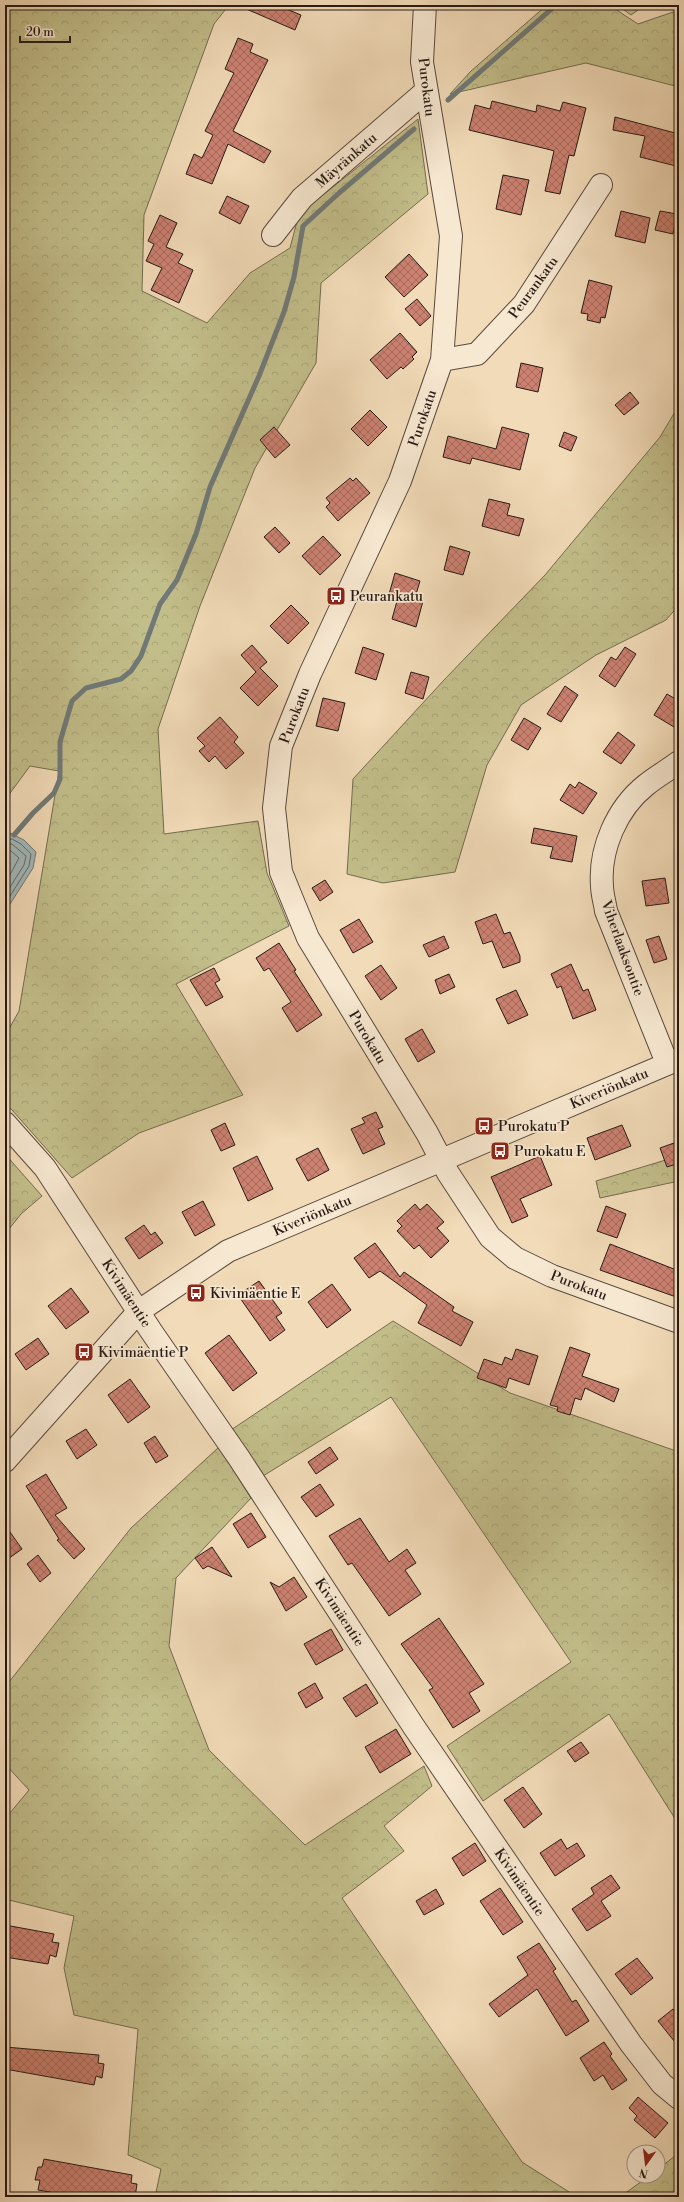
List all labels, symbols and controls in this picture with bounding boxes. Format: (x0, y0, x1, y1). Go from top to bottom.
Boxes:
scale bar (20, 18, 70, 44)
text: 20 m (26, 25, 54, 40)
street label: Purokatu (413, 57, 439, 118)
street label: Mäyränkatu (312, 129, 381, 192)
street label: Peurankatu (505, 253, 563, 322)
street label: Purokatu (405, 387, 441, 449)
bus stop icon: Peurankatu (325, 585, 347, 607)
place label: Peurankatu (350, 588, 423, 606)
street label: Purokatu (276, 684, 314, 746)
street label: Viherlaaksontie (596, 897, 648, 999)
street label: Purokatu (344, 1008, 390, 1068)
street label: Kiveriönkatu (567, 1064, 651, 1114)
bus stop icon: Purokatu P (473, 1115, 495, 1137)
place label: Purokatu P (498, 1118, 570, 1136)
bus stop icon: Purokatu E (489, 1140, 511, 1162)
place label: Purokatu E (514, 1143, 586, 1161)
street label: Kiveriönkatu (270, 1191, 354, 1241)
street label: Kivimäentie (97, 1256, 155, 1331)
street label: Purokatu (548, 1267, 610, 1305)
bus stop icon: Kivimäentie E (185, 1282, 207, 1304)
place label: Kivimäentie E (210, 1285, 300, 1303)
bus stop icon: Kivimäentie P (73, 1341, 95, 1363)
place label: Kivimäentie P (98, 1344, 189, 1362)
street label: Kivimäentie (310, 1575, 368, 1650)
street label: Kivimäentie (490, 1845, 548, 1920)
north arrow (626, 2144, 666, 2184)
text: N (638, 2165, 650, 2181)

